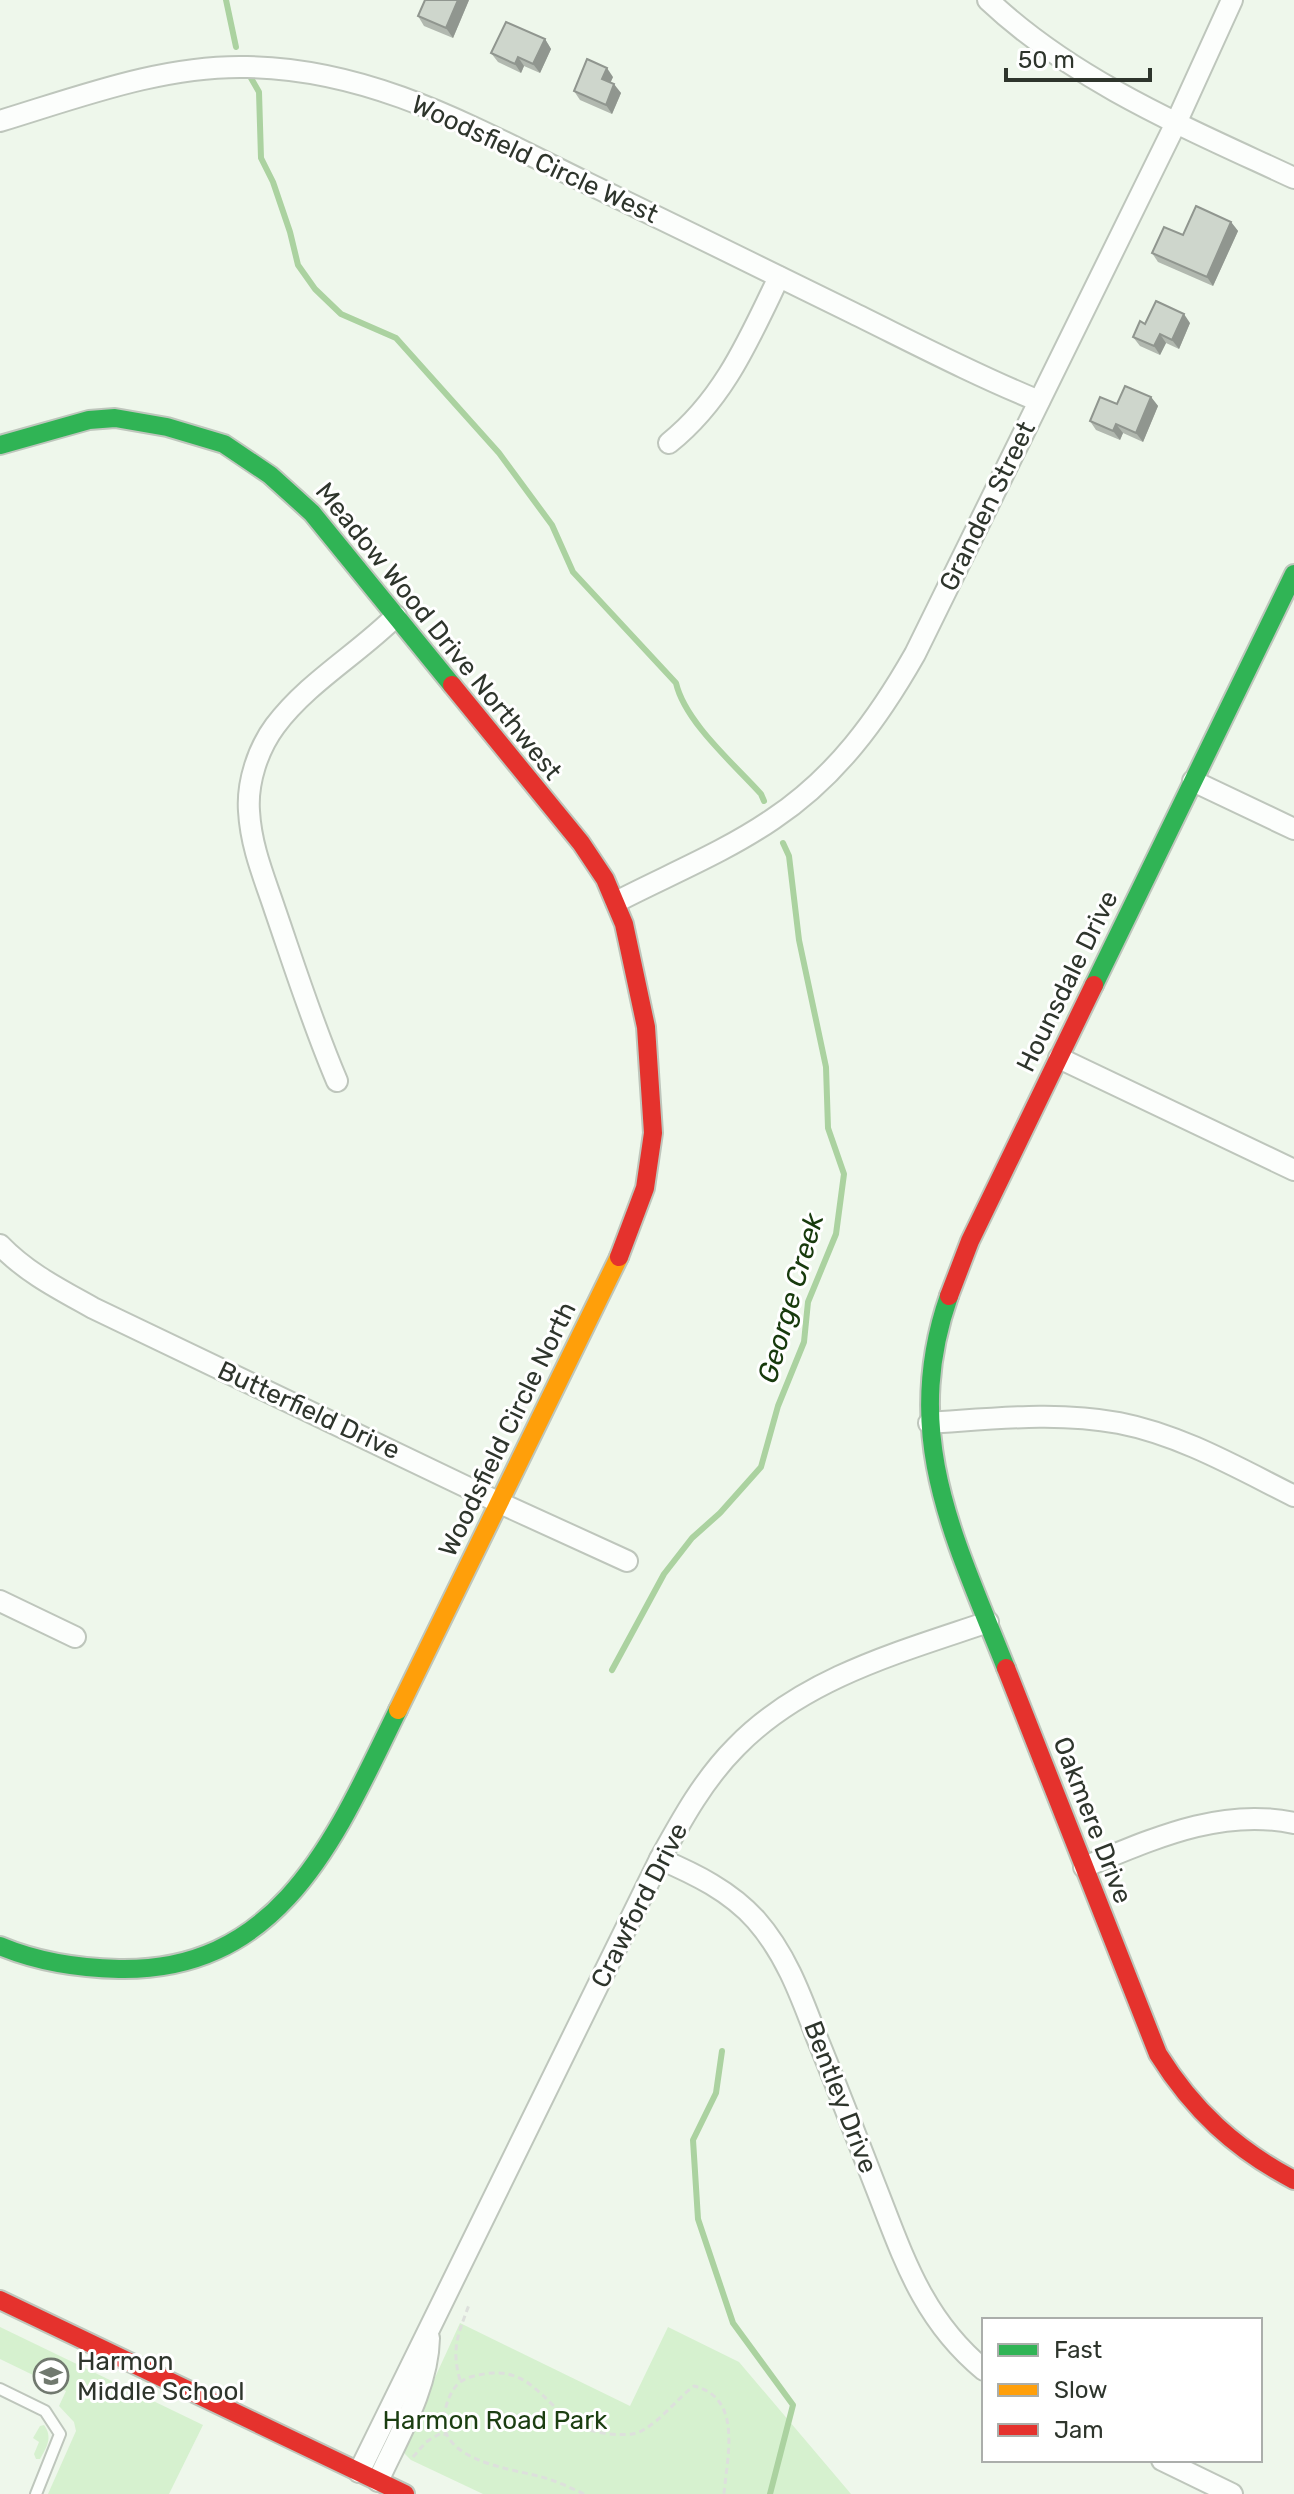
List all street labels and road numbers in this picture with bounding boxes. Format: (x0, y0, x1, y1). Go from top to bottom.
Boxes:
street label: Woodsfield Circle West (407, 89, 663, 230)
street label: Granden Street (933, 416, 1042, 596)
street label: Meadow Wood Drive Northwest (309, 476, 568, 786)
street label: Hounsdale Drive (1010, 886, 1125, 1077)
street label: Woodsfield Circle North (432, 1297, 583, 1562)
street label: Butterfield Drive (213, 1355, 405, 1466)
street label: Oakmere Drive (1046, 1732, 1139, 1908)
street label: Crawford Drive (585, 1818, 694, 1993)
street label: Bentley Drive (797, 2017, 884, 2178)

